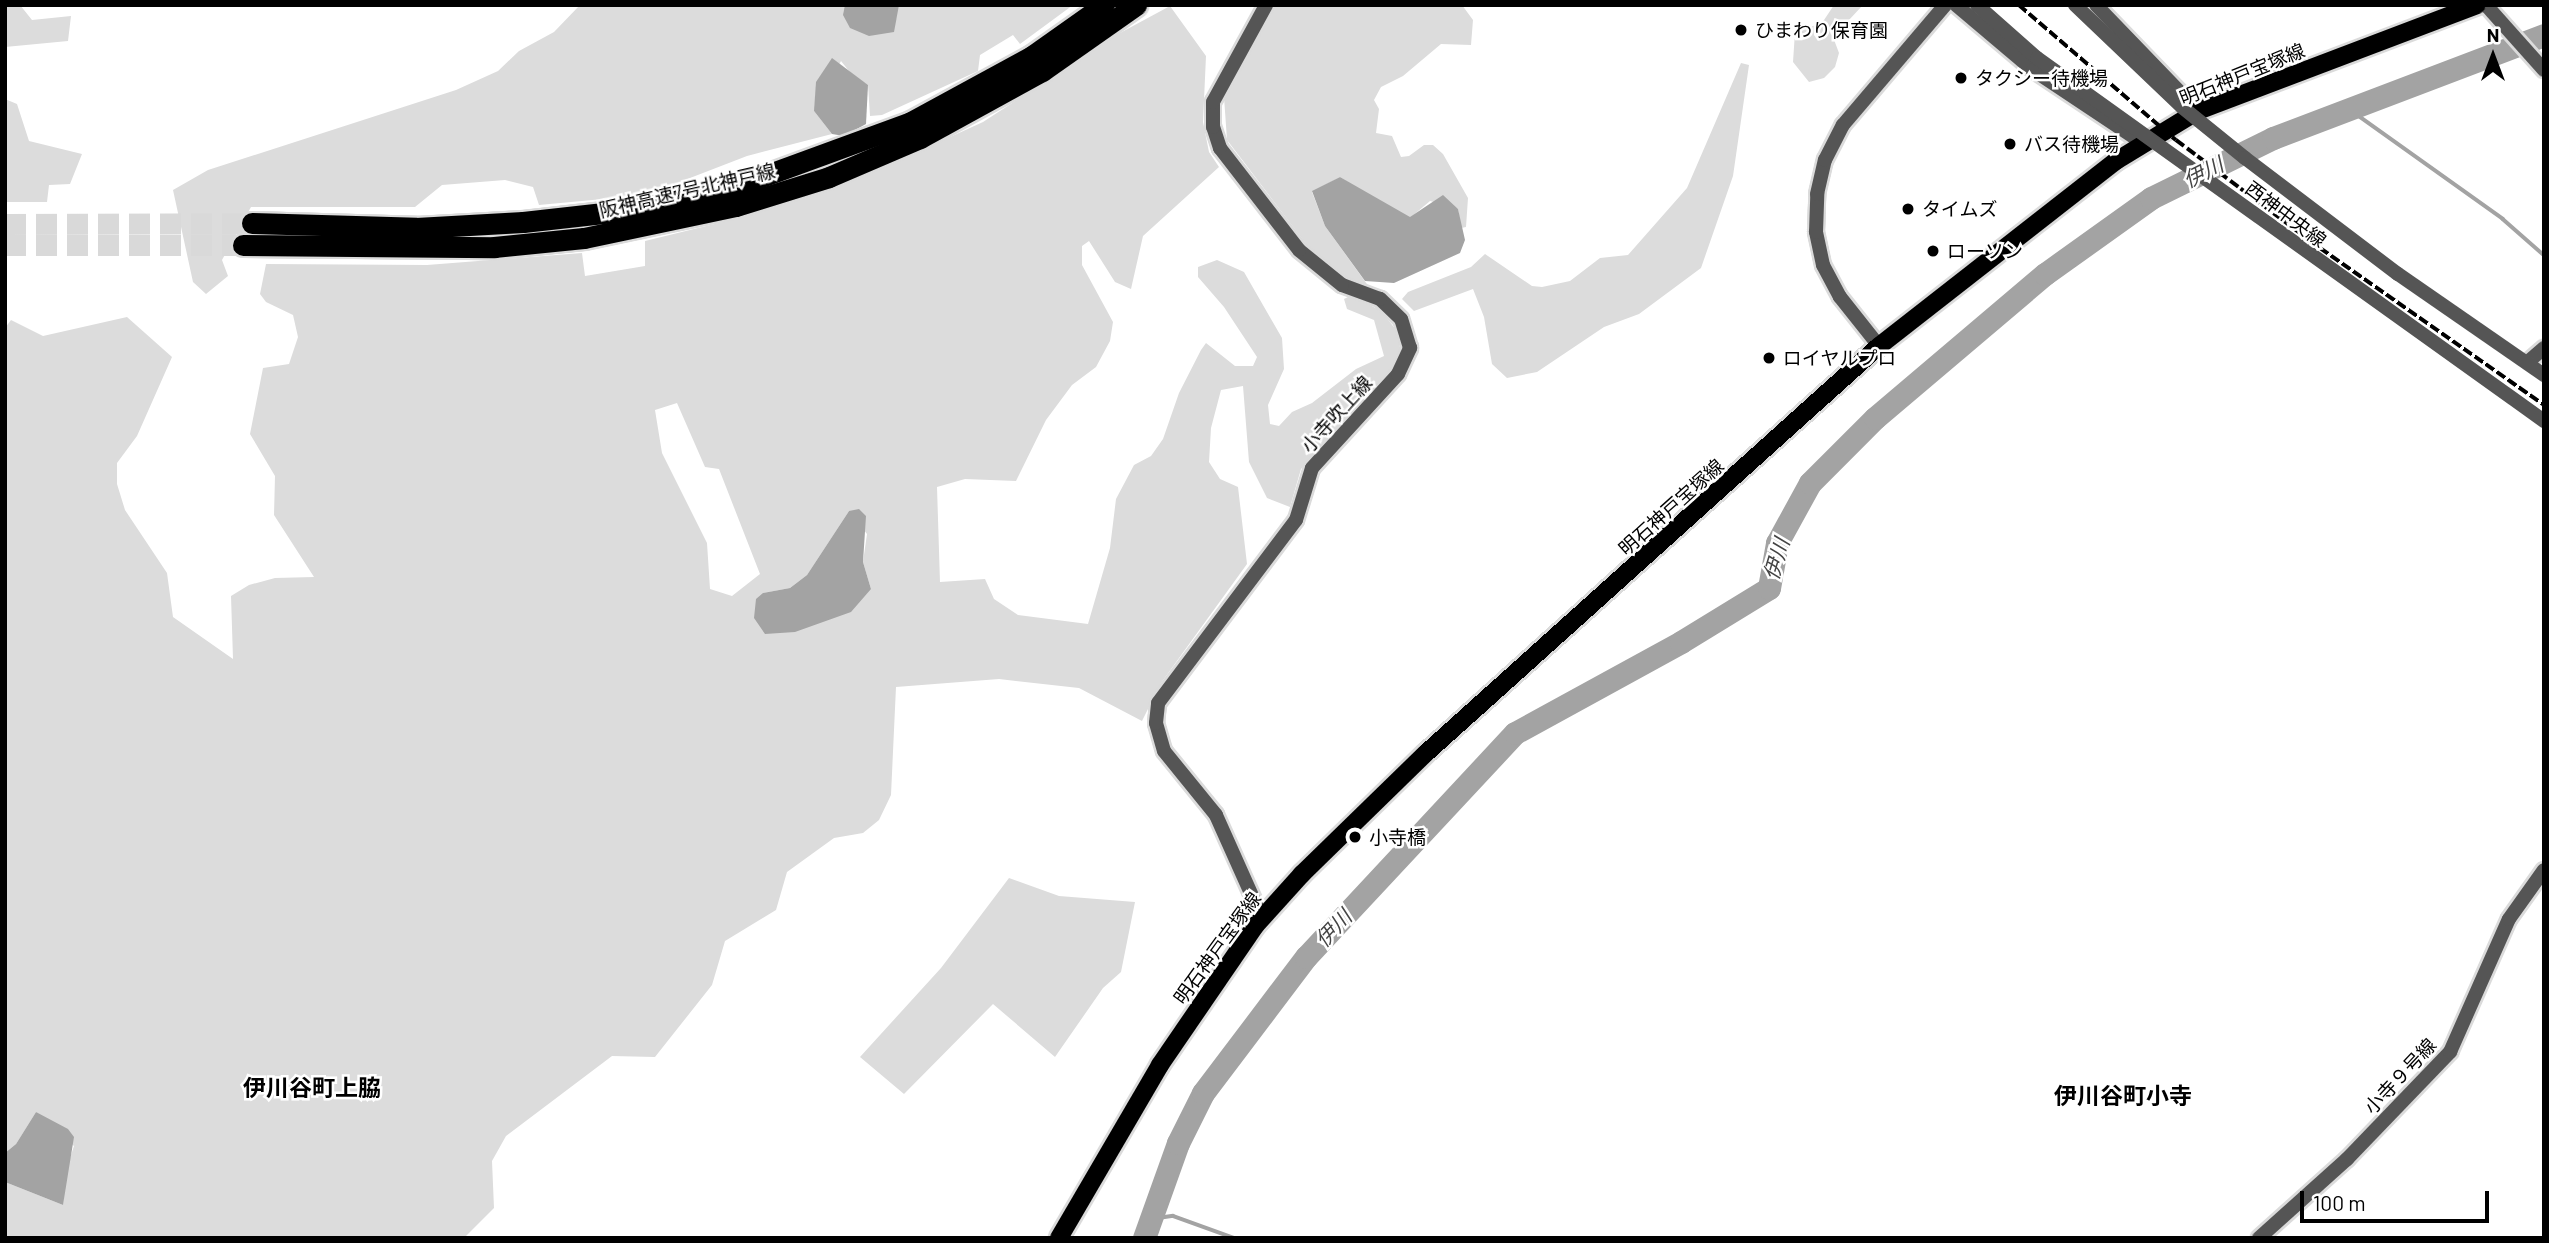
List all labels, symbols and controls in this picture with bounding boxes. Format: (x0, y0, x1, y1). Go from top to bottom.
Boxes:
place label: ひまわり保育園 (1755, 19, 1888, 41)
north arrow (2458, 21, 2528, 91)
marker: ひまわり保育園 (1733, 22, 1749, 38)
text: N (2487, 23, 2499, 46)
street label: 明石神戸宝塚線 (2176, 39, 2308, 109)
place label: タクシー待機場 (1975, 67, 2108, 89)
marker: タクシー待機場 (1953, 70, 1969, 86)
place label: バス待機場 (2024, 133, 2119, 155)
marker: バス待機場 (2002, 136, 2018, 152)
water label: 伊川 (2179, 151, 2227, 193)
street label: 阪神高速7号北神戸線 (597, 159, 777, 221)
street label: 西神中央線 (2241, 176, 2331, 252)
place label: タイムズ (1922, 198, 1998, 220)
marker: タイムズ (1900, 201, 1916, 217)
place label: ローソン (1947, 240, 2023, 262)
marker: ローソン (1925, 243, 1941, 259)
place label: ロイヤルプロ (1783, 347, 1897, 369)
marker: ロイヤルプロ (1761, 350, 1777, 366)
street label: 小寺吹上線 (1296, 371, 1376, 457)
street label: 明石神戸宝塚線 (1614, 454, 1728, 560)
water label: 伊川 (1758, 535, 1794, 583)
place label: 小寺橋 (1369, 826, 1426, 848)
marker: 小寺橋 (1347, 829, 1363, 845)
street label: 明石神戸宝塚線 (1169, 887, 1265, 1009)
water label: 伊川 (1309, 904, 1357, 952)
street label: 小寺９号線 (2359, 1033, 2441, 1119)
district label: 伊川谷町上脇 (243, 1073, 381, 1101)
district label: 伊川谷町小寺 (2054, 1081, 2192, 1109)
scale bar (2304, 1176, 2493, 1220)
text: 100 m (2313, 1190, 2366, 1215)

